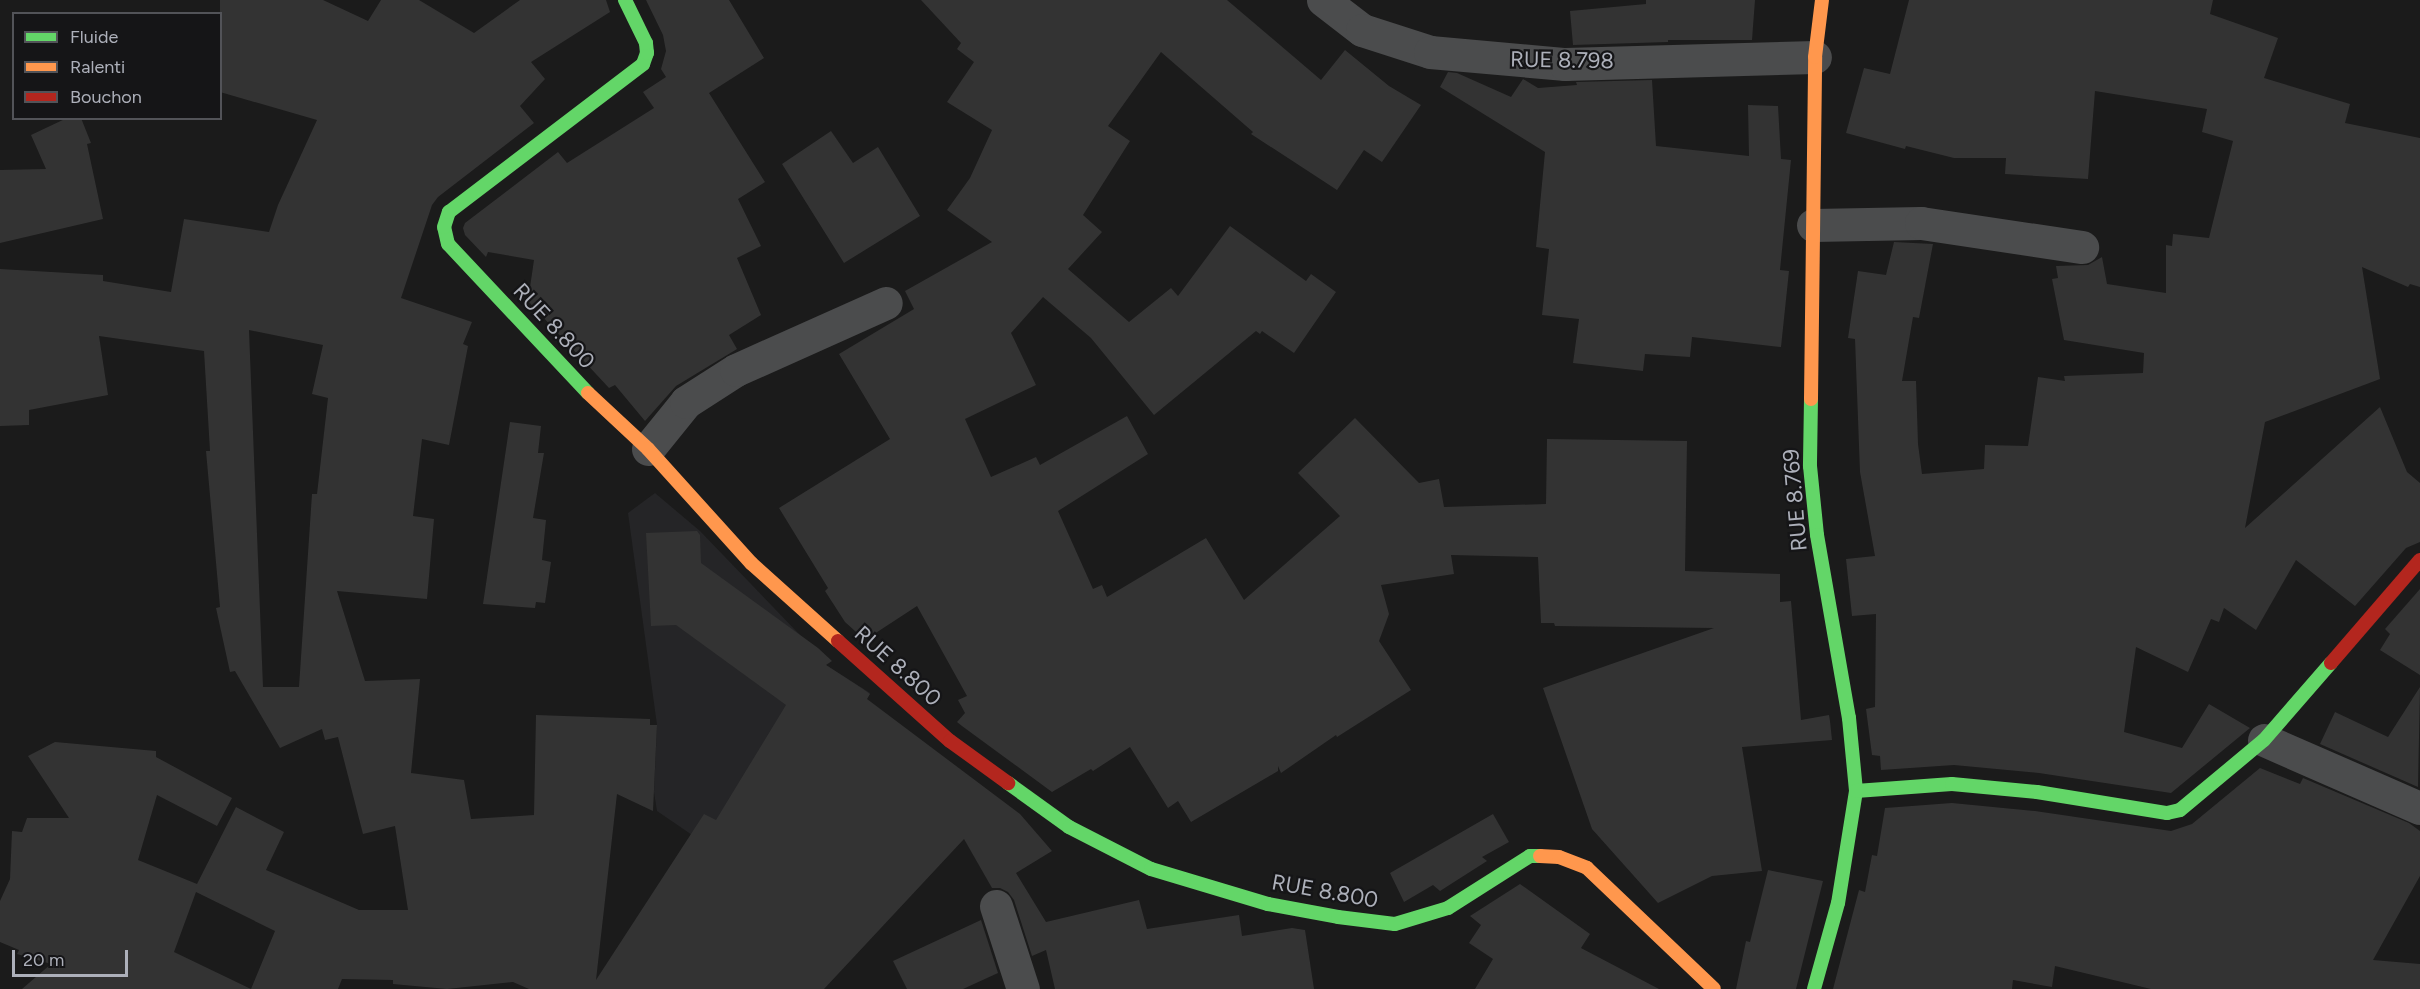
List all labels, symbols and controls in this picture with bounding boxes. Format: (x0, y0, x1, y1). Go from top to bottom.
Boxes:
legend (12, 12, 222, 120)
text: Fluide (70, 26, 118, 48)
street label: RUE 8.798 (1510, 46, 1614, 74)
text: Ralenti (70, 56, 125, 78)
text: Bouchon (70, 86, 142, 108)
street label: RUE 8.800 (508, 278, 600, 374)
street label: RUE 8.769 (1777, 448, 1813, 552)
street label: RUE 8.800 (849, 620, 947, 712)
street label: RUE 8.800 (1270, 869, 1380, 913)
scale bar (15, 938, 130, 976)
text: 20 m (23, 949, 64, 971)

